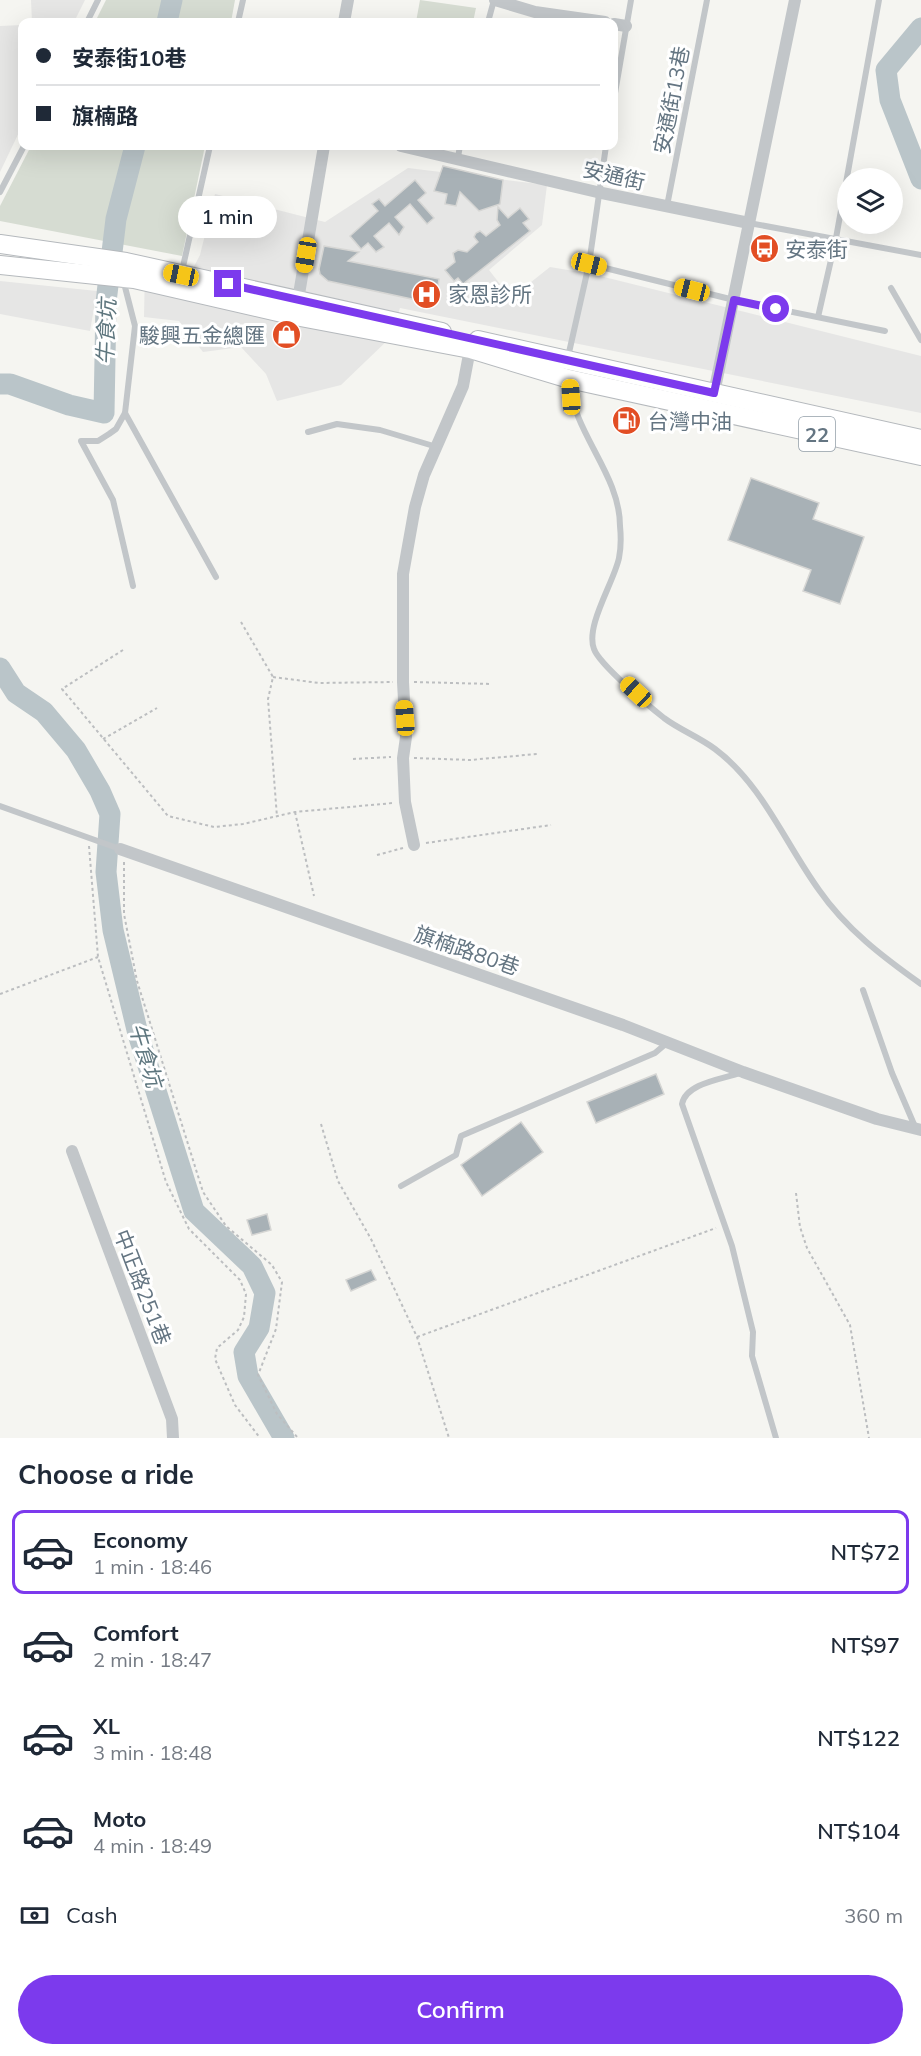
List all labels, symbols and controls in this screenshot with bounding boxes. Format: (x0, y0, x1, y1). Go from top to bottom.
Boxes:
text: 安泰街10巷 (72, 44, 186, 72)
street label: 安通街13巷 (648, 44, 694, 156)
text: 旗楠路 (72, 102, 138, 130)
street label: 安通街 (580, 155, 648, 195)
map controls (837, 168, 903, 234)
button: layers (837, 168, 903, 234)
callout: 1 min (178, 197, 278, 239)
text: 1 min (202, 204, 253, 229)
bus stop icon: 安泰街 (748, 233, 780, 265)
car (294, 236, 318, 274)
place label: 安泰街 (785, 236, 848, 262)
car (569, 251, 609, 277)
car (162, 262, 200, 288)
route end (214, 270, 241, 297)
car (672, 277, 712, 303)
hospital icon: 家恩診所 (411, 278, 443, 310)
place label: 家恩診所 (448, 281, 532, 307)
route start (762, 295, 789, 322)
water label: 牛食坑 (91, 296, 121, 365)
shop icon: 駿興五金總匯 (270, 319, 302, 351)
place label: 駿興五金總匯 (139, 322, 265, 348)
car (561, 378, 581, 416)
fuel station icon: 台灣中油 (611, 405, 643, 437)
place label: 台灣中油 (648, 408, 732, 434)
road number: 22 (799, 417, 835, 451)
car (617, 673, 655, 711)
car (395, 699, 415, 737)
street label: 旗楠路80巷 (411, 920, 523, 980)
water label: 牛食坑 (123, 1019, 170, 1094)
street label: 中正路251巷 (109, 1225, 177, 1349)
text: Choose a ride (18, 1457, 194, 1491)
icon: car (21, 1525, 75, 1579)
text: Economy (93, 1526, 188, 1554)
text: NT$72 (830, 1538, 900, 1566)
text: 1 min · 18:46 (93, 1554, 212, 1579)
icon: car (21, 1618, 75, 1672)
text: Comfort (93, 1619, 179, 1647)
text: NT$97 (830, 1631, 900, 1659)
text: 2 min · 18:47 (93, 1647, 212, 1672)
icon: car (21, 1711, 75, 1765)
text: XL (93, 1712, 120, 1740)
text: NT$122 (817, 1724, 900, 1752)
text: 3 min · 18:48 (93, 1740, 212, 1765)
icon: car (21, 1804, 75, 1858)
text: Moto (93, 1805, 146, 1833)
text: NT$104 (817, 1817, 900, 1845)
text: 4 min · 18:49 (93, 1833, 212, 1858)
icon: cash (18, 1899, 51, 1932)
text: Cash (66, 1901, 118, 1929)
text: 360 m (844, 1903, 903, 1928)
button: Confirm (18, 1975, 903, 2044)

